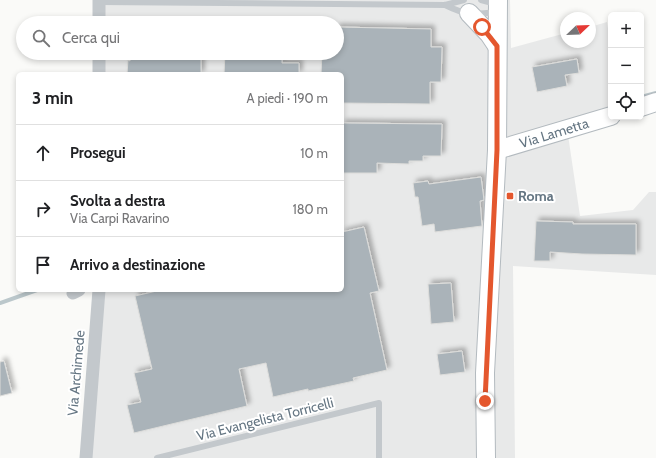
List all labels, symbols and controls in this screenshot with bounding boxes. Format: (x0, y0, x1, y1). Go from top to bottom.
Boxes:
north arrow (560, 12, 596, 48)
map controls (608, 12, 644, 120)
button: + (608, 12, 644, 48)
search box (16, 16, 344, 60)
route start (473, 18, 491, 36)
icon: search (30, 27, 52, 49)
text: Cerca qui (62, 29, 120, 47)
button: − (608, 48, 644, 84)
button: locate (608, 84, 644, 120)
text: 3 min (32, 88, 73, 108)
text: A piedi · 190 m (246, 90, 328, 106)
street label: Via Lametta (517, 114, 591, 152)
icon: ahead (32, 142, 54, 164)
text: Prosegui (70, 144, 126, 162)
text: 10 m (300, 145, 328, 161)
place label: Roma (518, 187, 554, 205)
marker: Roma (505, 191, 515, 201)
text: Svolta a destra (70, 192, 165, 210)
icon: right (32, 198, 54, 220)
text: 180 m (292, 201, 328, 217)
text: Via Carpi Ravarino (70, 210, 169, 226)
icon: arrive (32, 254, 54, 276)
text: Arrivo a destinazione (70, 256, 205, 274)
street label: Via Archimede (63, 329, 89, 417)
route end (476, 392, 494, 410)
street label: Via Evangelista Torricelli (195, 393, 335, 445)

